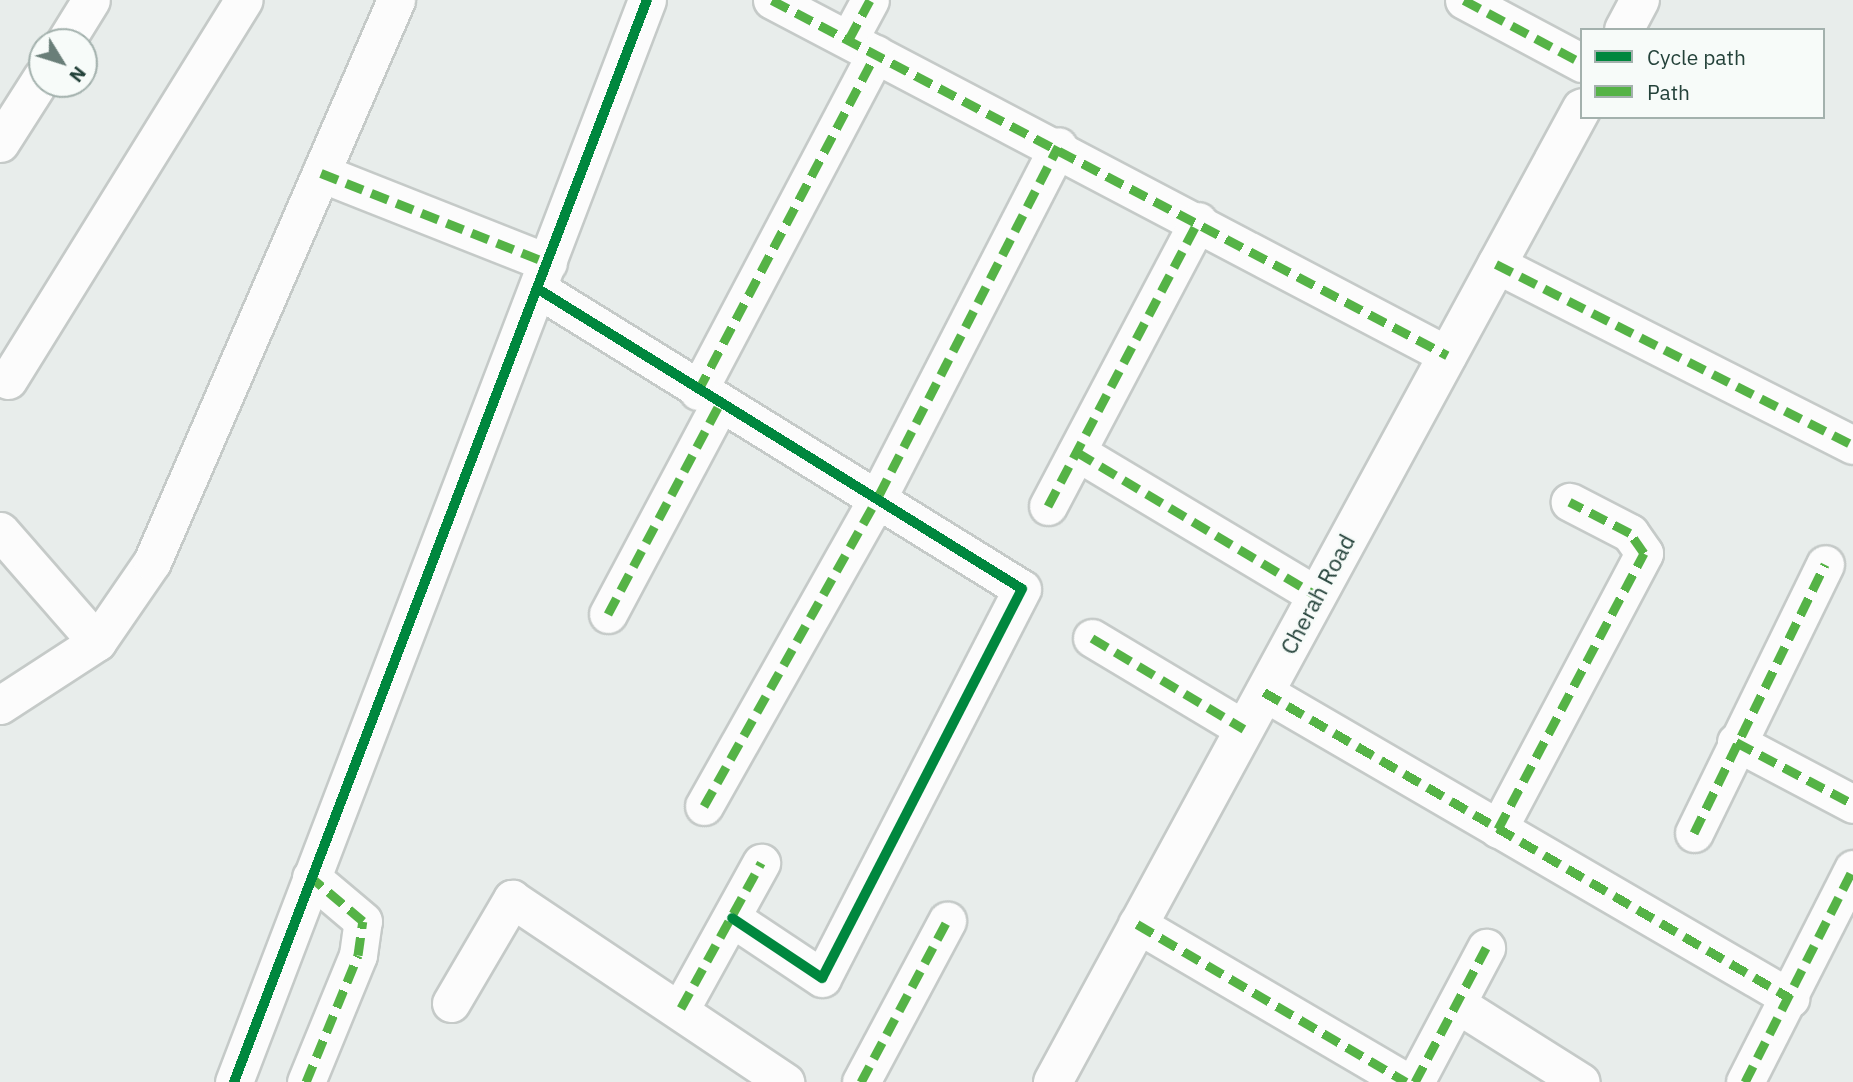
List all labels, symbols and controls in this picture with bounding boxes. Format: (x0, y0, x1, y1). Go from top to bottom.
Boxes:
north arrow (28, 28, 98, 98)
legend (1580, 28, 1825, 119)
text: Cycle path (1647, 43, 1746, 71)
text: N (64, 62, 92, 88)
text: Path (1647, 78, 1690, 106)
street label: Cherah Road (1274, 529, 1360, 659)

